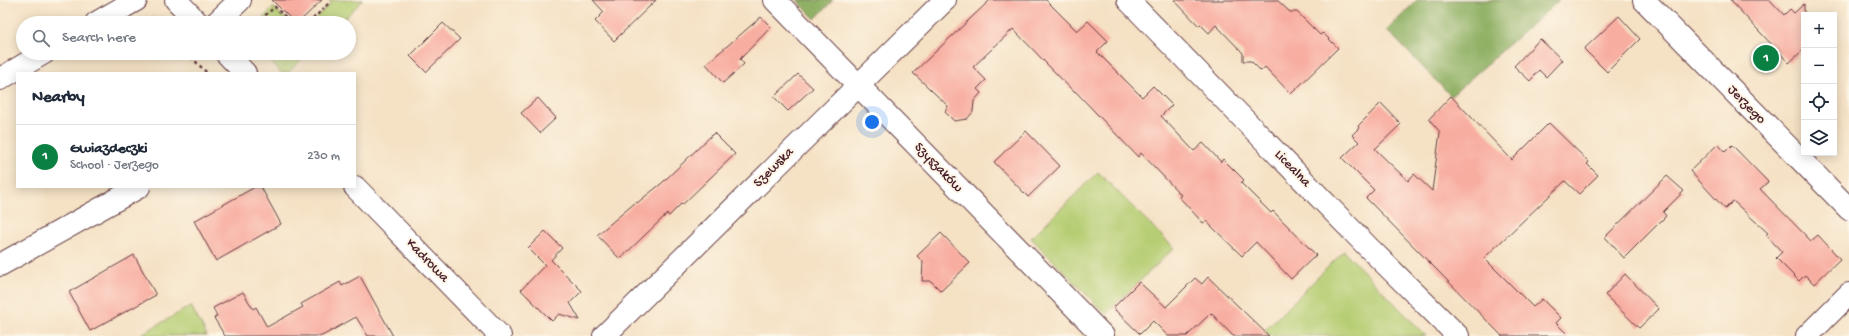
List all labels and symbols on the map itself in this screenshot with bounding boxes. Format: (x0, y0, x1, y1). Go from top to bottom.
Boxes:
pin: 1 (1753, 43, 1779, 73)
street label: Jerzego (1723, 82, 1769, 128)
your location (862, 112, 882, 132)
street label: Szyszaków (910, 139, 966, 197)
street label: Szewska (750, 143, 799, 192)
street label: Licealna (1270, 147, 1315, 192)
street label: Kadrowa (402, 235, 453, 287)

